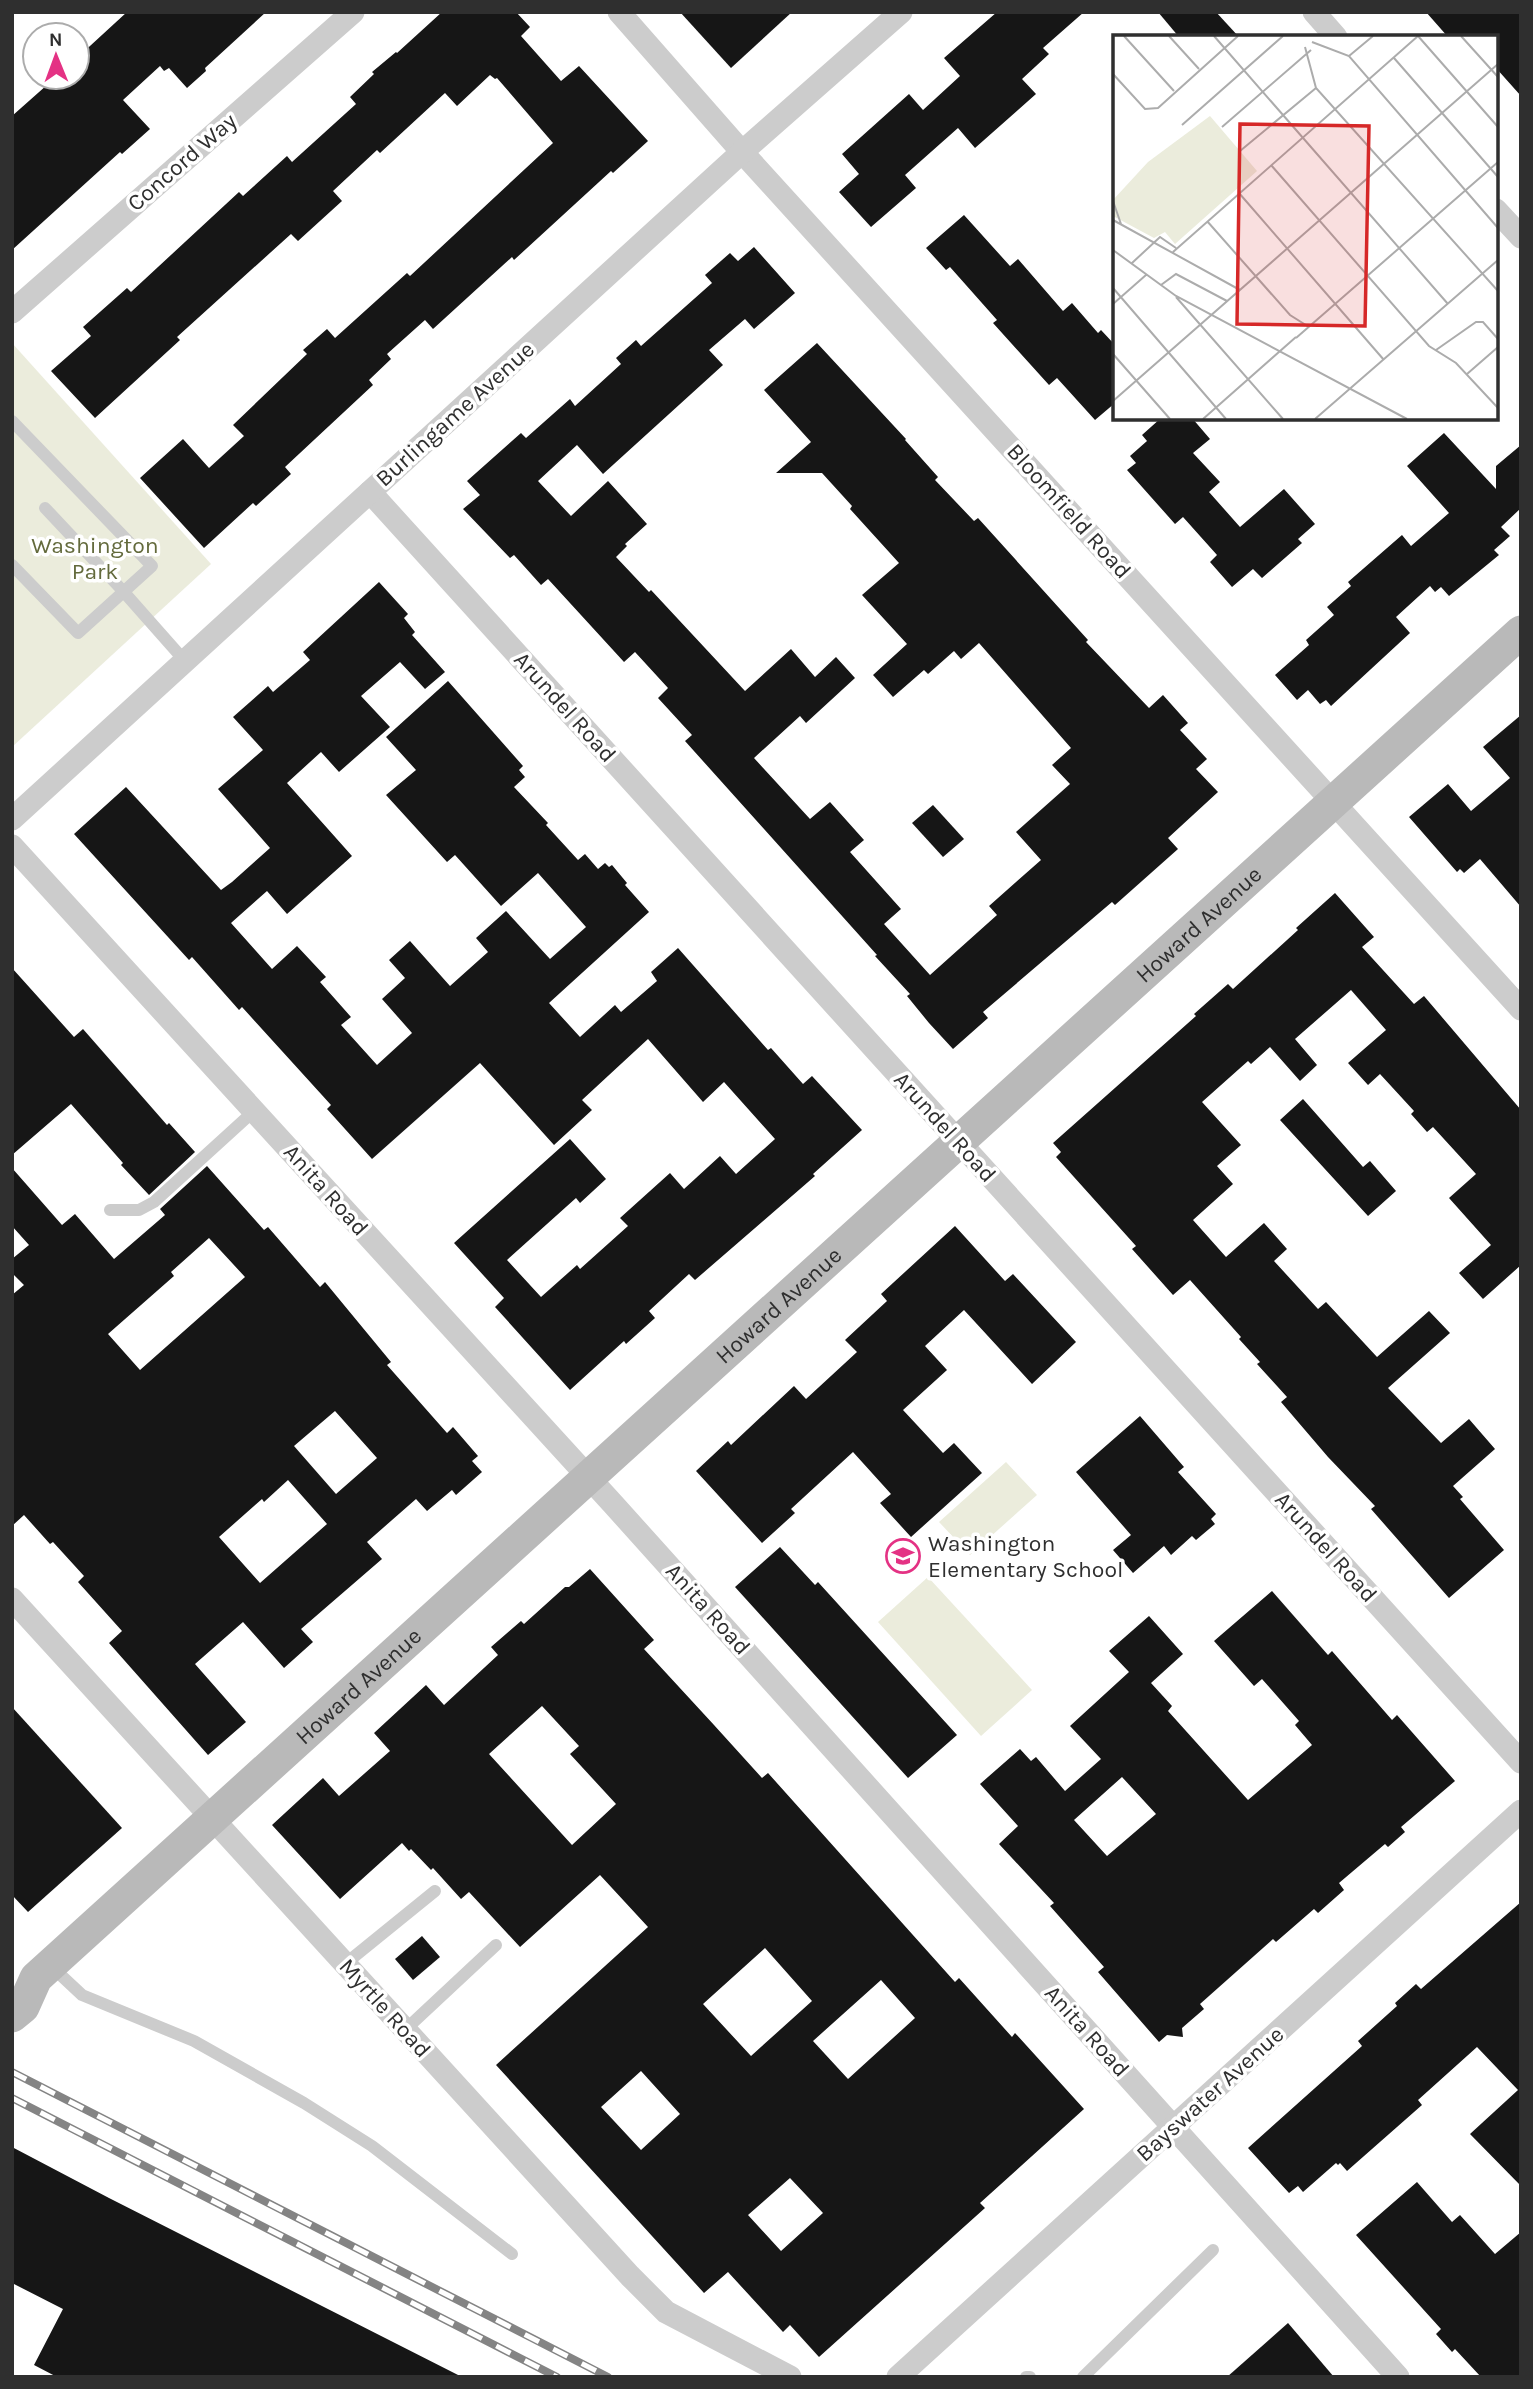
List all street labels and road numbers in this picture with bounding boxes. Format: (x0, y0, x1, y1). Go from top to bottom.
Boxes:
street label: Concord Way (122, 107, 242, 217)
street label: Burlingame Avenue (370, 336, 540, 492)
street label: Bloomfield Road (1001, 438, 1137, 584)
street label: Arundel Road (508, 646, 622, 768)
street label: Howard Avenue (1130, 860, 1267, 988)
street label: Arundel Road (888, 1066, 1002, 1188)
street label: Anita Road (278, 1139, 374, 1241)
street label: Howard Avenue (710, 1241, 847, 1369)
street label: Arundel Road (1269, 1486, 1383, 1608)
street label: Anita Road (660, 1558, 756, 1660)
street label: Howard Avenue (290, 1622, 427, 1750)
street label: Myrtle Road (334, 1953, 436, 2063)
street label: Anita Road (1039, 1980, 1135, 2082)
street label: Bayswater Avenue (1131, 2021, 1289, 2167)

